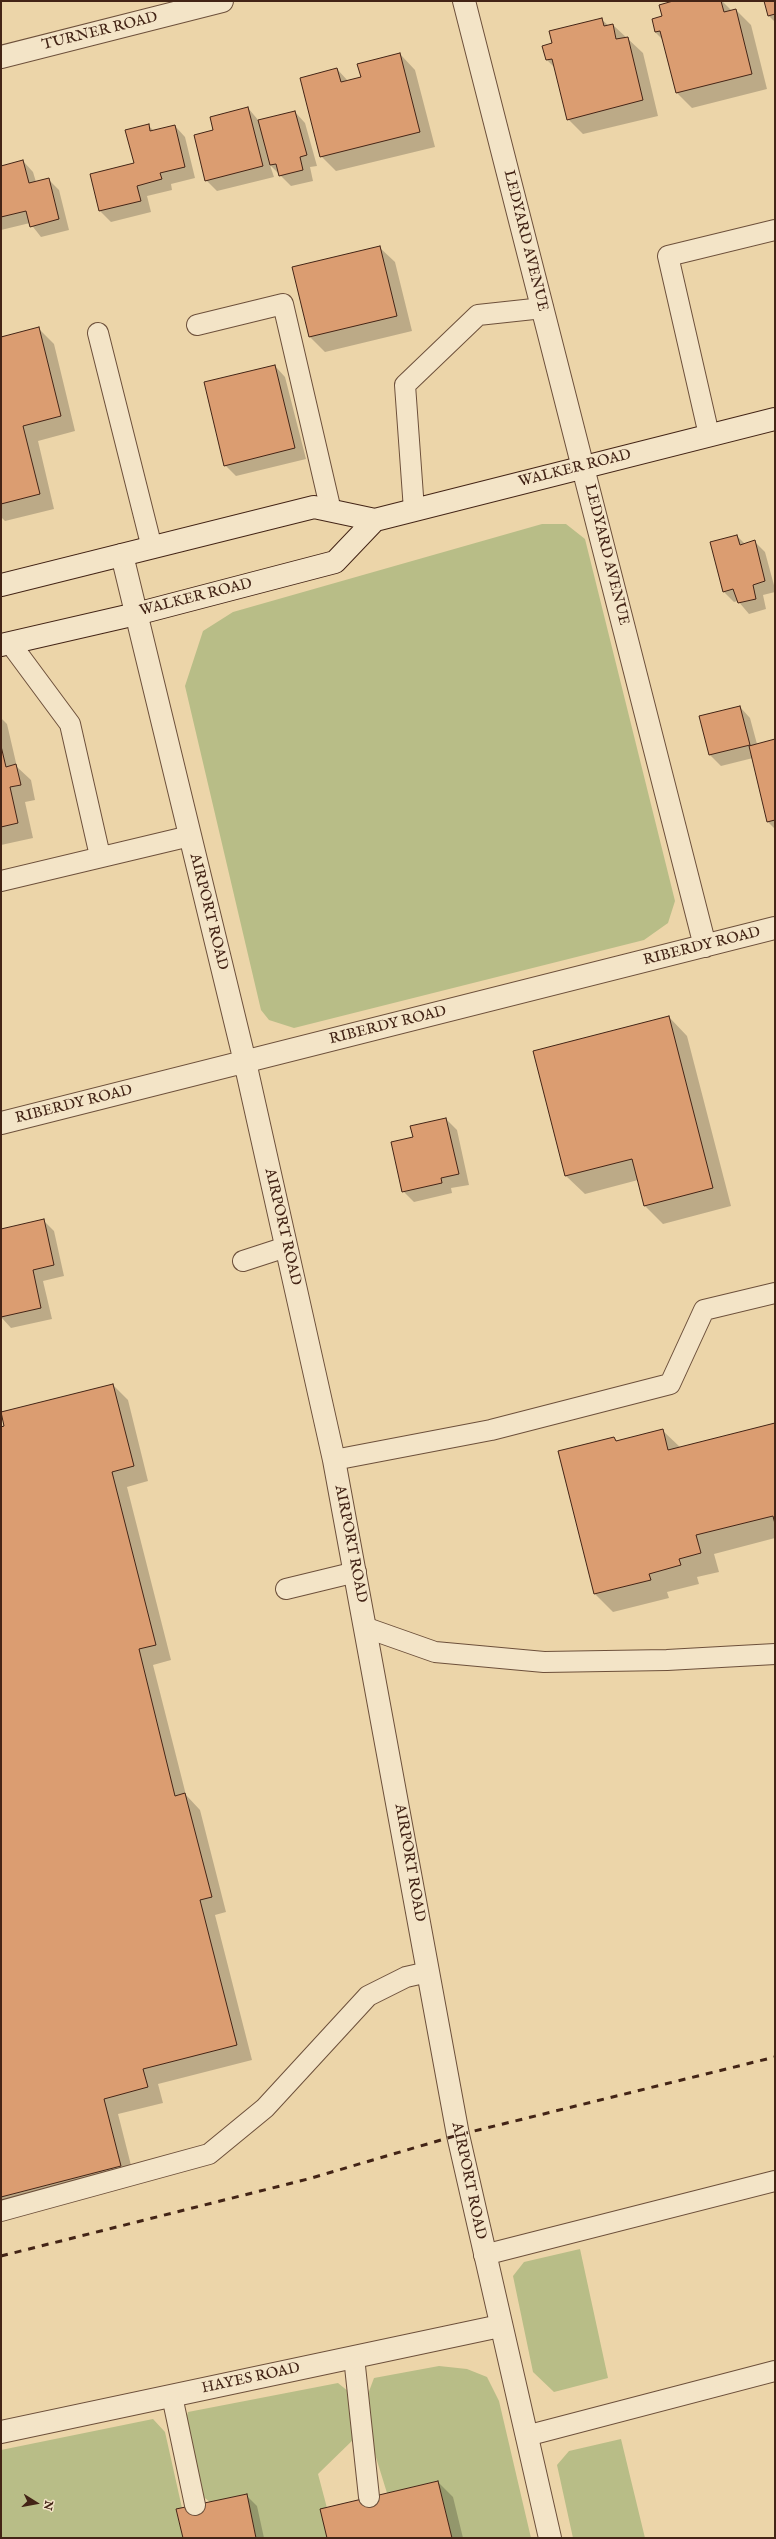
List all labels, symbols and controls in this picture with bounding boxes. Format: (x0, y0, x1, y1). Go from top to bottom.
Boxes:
street label: TURNER ROAD (40, 9, 160, 55)
street label: LEDYARD AVENUE (499, 168, 551, 314)
street label: WALKER ROAD (517, 446, 633, 492)
street label: LEDYARD AVENUE (580, 482, 632, 628)
street label: WALKER ROAD (138, 575, 254, 621)
street label: AIRPORT ROAD (185, 852, 231, 972)
street label: RIBERDY ROAD (642, 924, 762, 970)
street label: RIBERDY ROAD (328, 1003, 448, 1049)
street label: RIBERDY ROAD (14, 1082, 134, 1128)
street label: AIRPORT ROAD (260, 1167, 304, 1287)
street label: AIRPORT ROAD (330, 1484, 370, 1604)
street label: AIRPORT ROAD (390, 1803, 428, 1923)
street label: AIRPORT ROAD (447, 2121, 489, 2241)
street label: HAYES ROAD (200, 2360, 302, 2398)
north arrow (16, 2483, 56, 2523)
text: N (40, 2499, 56, 2511)

